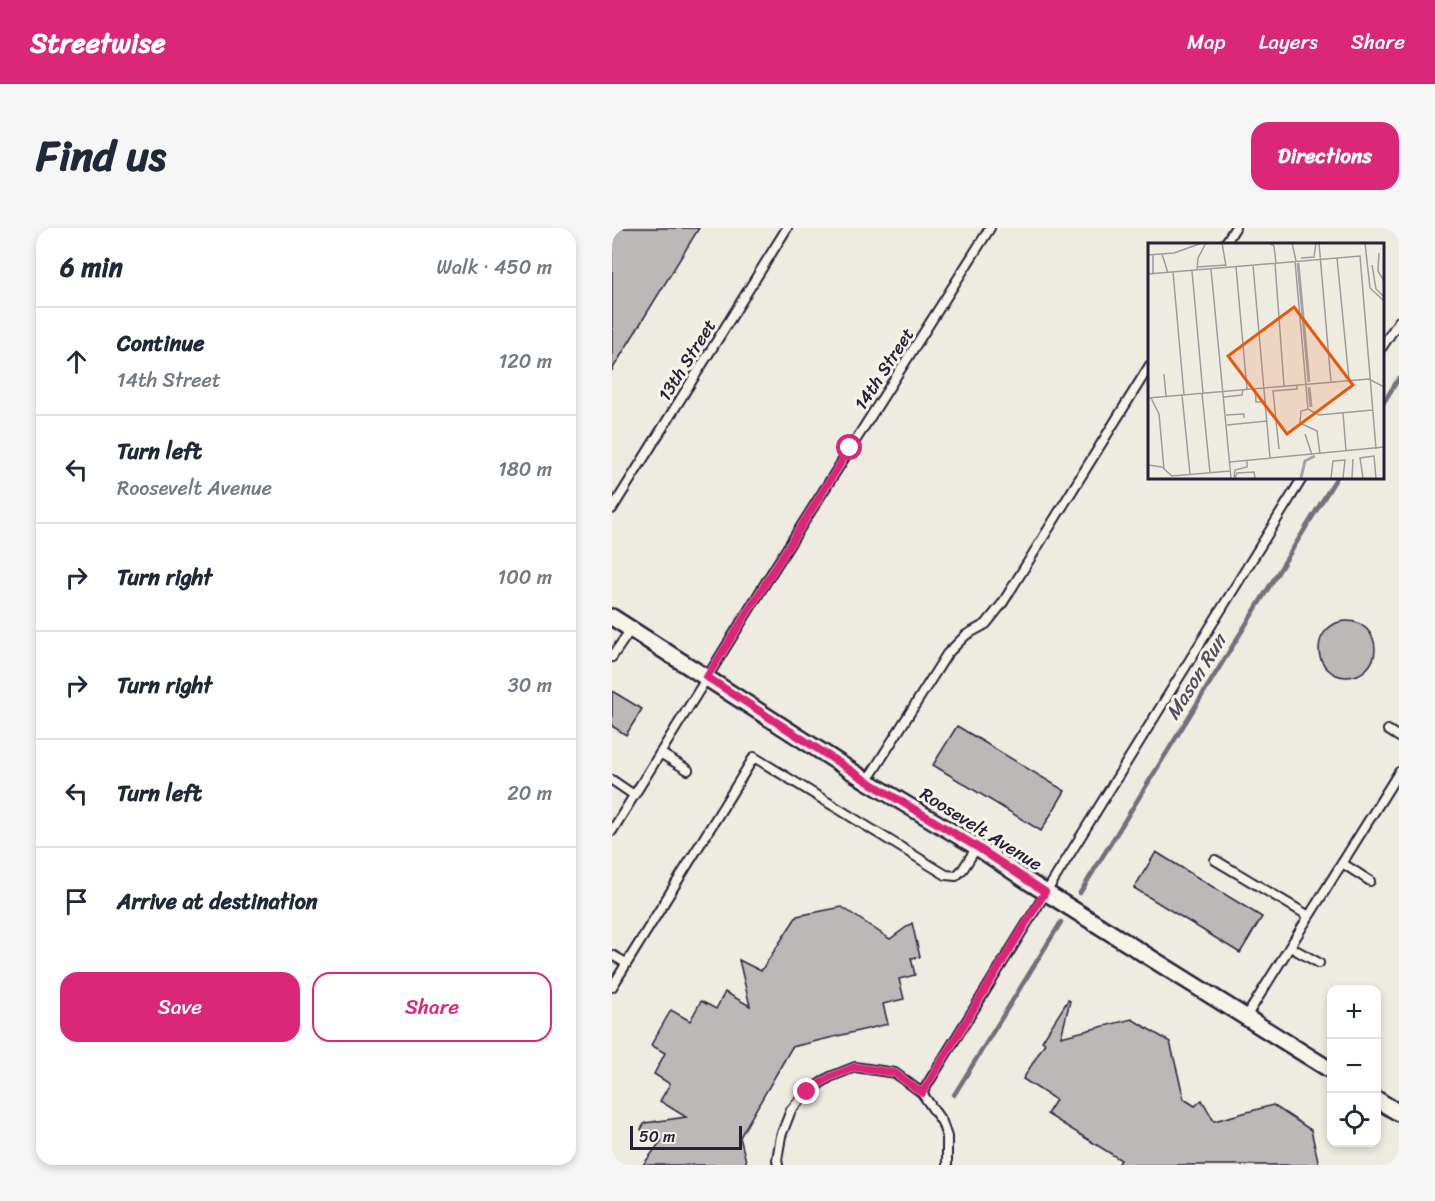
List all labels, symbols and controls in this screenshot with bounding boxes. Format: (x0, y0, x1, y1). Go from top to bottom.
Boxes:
text: Streetwise (30, 18, 166, 67)
text: Map (1187, 23, 1226, 61)
text: Layers (1259, 23, 1318, 61)
text: Share (1351, 23, 1405, 61)
text: Find us (36, 119, 166, 193)
button: Directions (1251, 122, 1399, 190)
inset map (1148, 243, 1384, 478)
text: 6 min (60, 244, 123, 290)
text: Walk · 450 m (437, 250, 552, 285)
street label: 13th Street (649, 312, 725, 407)
street label: 14th Street (845, 321, 923, 417)
text: Continue (117, 324, 205, 363)
text: 120 m (499, 344, 552, 379)
icon: ahead (60, 345, 93, 378)
text: 14th Street (117, 363, 221, 398)
text: Turn left (117, 432, 202, 471)
route start (836, 434, 862, 460)
text: 180 m (498, 452, 552, 487)
icon: left (60, 453, 93, 486)
text: Roosevelt Avenue (117, 471, 272, 506)
text: Turn right (117, 558, 212, 597)
text: 100 m (498, 560, 552, 595)
icon: right (60, 561, 93, 594)
water label: Mason Run (1156, 625, 1237, 727)
text: Turn right (117, 666, 212, 705)
text: 30 m (508, 668, 552, 703)
icon: right (60, 669, 93, 702)
text: Turn left (117, 774, 202, 813)
text: 20 m (507, 776, 552, 811)
icon: left (60, 777, 93, 810)
street label: Roosevelt Avenue (913, 778, 1049, 880)
text: Arrive at destination (117, 882, 318, 921)
icon: arrive (60, 885, 93, 918)
button: Save (60, 972, 300, 1042)
button: Share (312, 972, 552, 1042)
map controls (1327, 985, 1381, 1147)
button: + (1327, 985, 1381, 1039)
button: − (1327, 1039, 1381, 1093)
route end (793, 1078, 819, 1104)
button: locate (1327, 1093, 1381, 1147)
text: 50 m (639, 1122, 675, 1151)
scale bar (630, 1123, 742, 1150)

